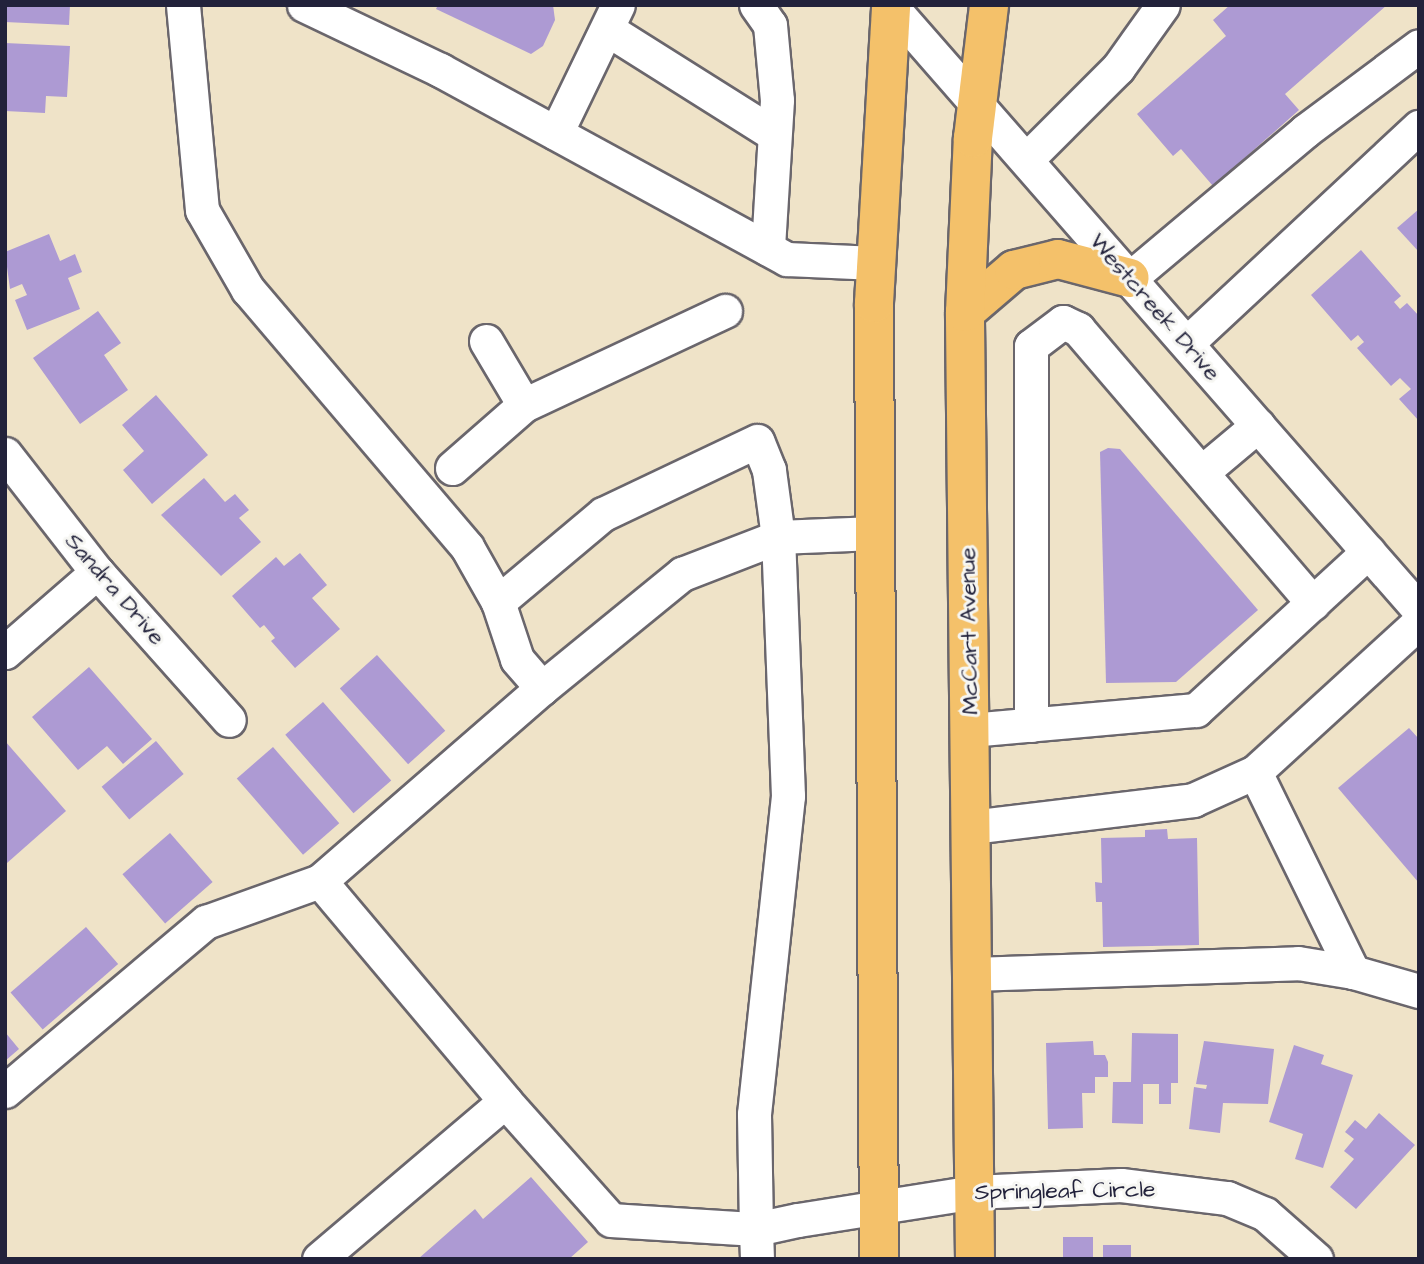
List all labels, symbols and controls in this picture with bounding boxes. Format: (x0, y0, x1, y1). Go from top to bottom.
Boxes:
street label: Westcreek Drive (1084, 228, 1226, 386)
street label: Sandra Drive (59, 528, 171, 650)
street label: McCart Avenue (954, 547, 984, 715)
street label: Springleaf Circle (974, 1176, 1156, 1206)

